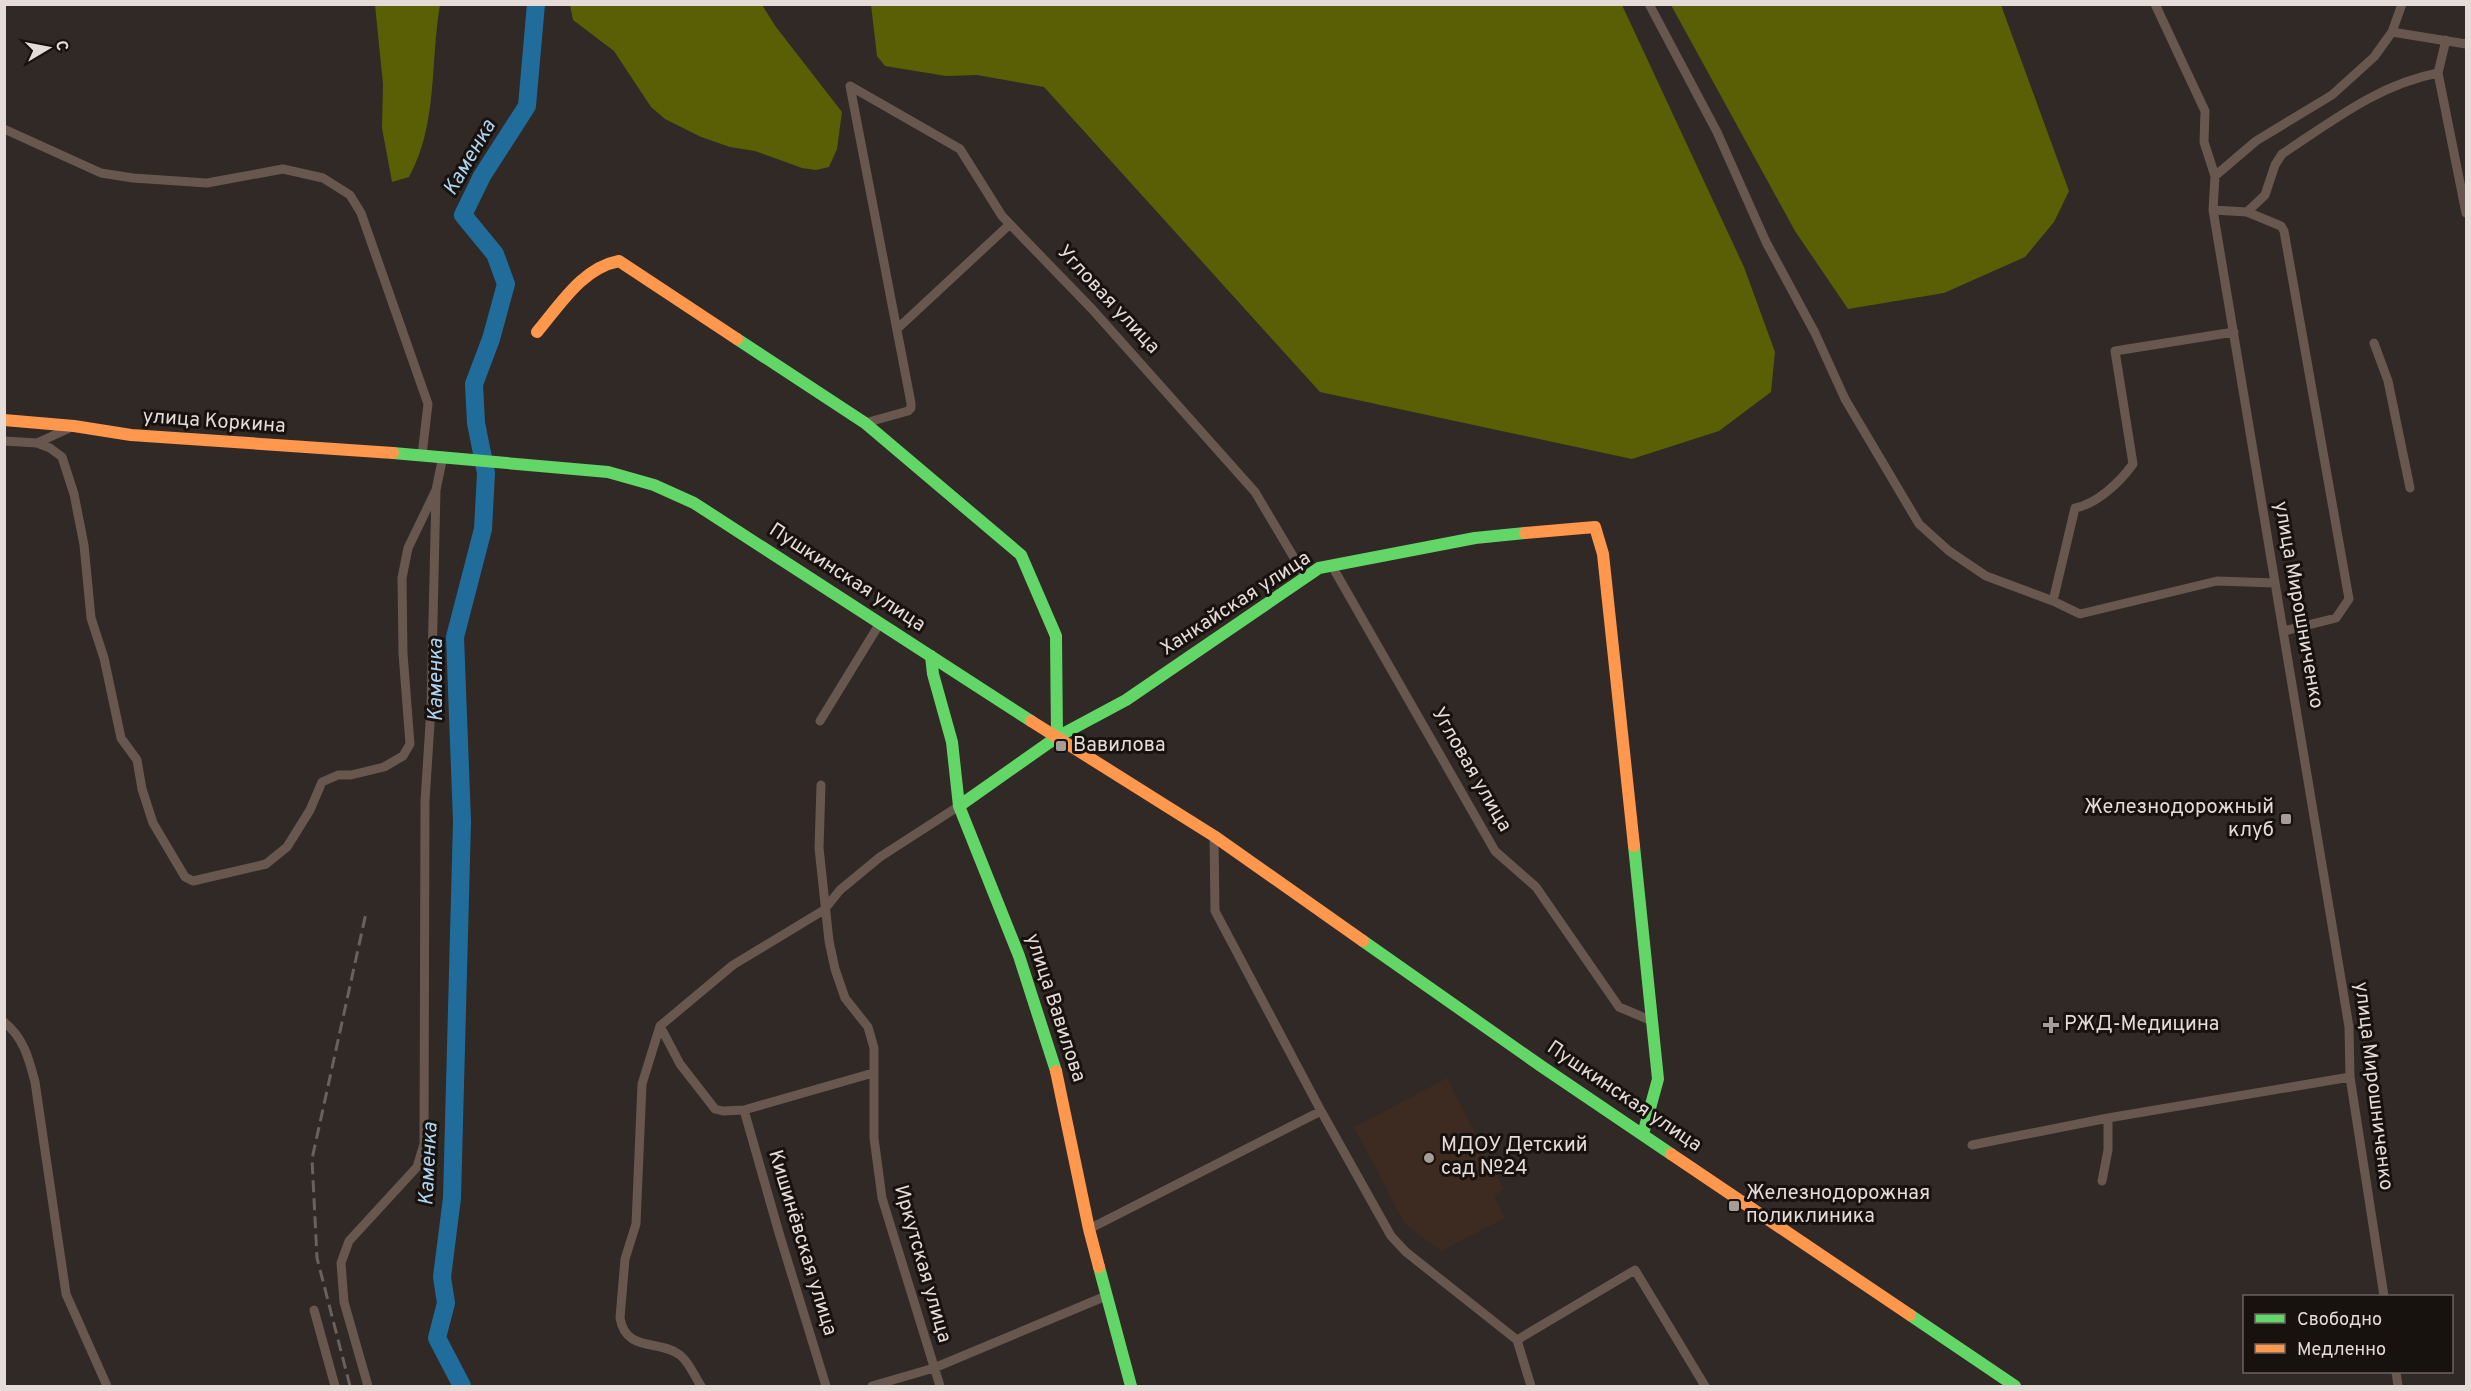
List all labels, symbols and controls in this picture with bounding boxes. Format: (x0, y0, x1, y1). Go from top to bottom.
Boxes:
north arrow (18, 18, 78, 78)
text: С (50, 39, 72, 53)
water label: Каменка (437, 115, 503, 201)
street label: Угловая улица (1051, 240, 1165, 360)
street label: улица Коркина (142, 404, 286, 440)
street label: улица Мирошниченко (2267, 499, 2329, 711)
street label: Пушкинская улица (764, 518, 930, 638)
street label: Ханкайская улица (1156, 546, 1316, 662)
water label: Каменка (423, 638, 450, 722)
street label: Угловая улица (1425, 703, 1517, 837)
place label: Вавилова (1073, 733, 1165, 759)
marker: Вавилова (1054, 739, 1068, 753)
place label: Железнодорожный клуб (2084, 795, 2274, 844)
marker: Железнодорожный клуб (2279, 812, 2293, 826)
street label: улица Вавилова (1019, 930, 1091, 1086)
street label: улица Мирошниченко (2347, 980, 2399, 1192)
place label: РЖД-Медицина (2064, 1012, 2219, 1038)
marker: РЖД-Медицина (2042, 1016, 2060, 1034)
street label: Пушкинская улица (1541, 1035, 1707, 1159)
water label: Каменка (413, 1121, 445, 1206)
place label: МДОУ Детский сад №24 (1441, 1133, 1588, 1182)
street label: Кишинёвская улица (761, 1147, 843, 1339)
marker: МДОУ Детский сад №24 (1422, 1151, 1436, 1165)
place label: Железнодорожная поликлиника (1746, 1181, 1930, 1230)
street label: Иркутская улица (887, 1182, 957, 1346)
marker: Железнодорожная поликлиника (1727, 1199, 1741, 1213)
legend (2243, 1295, 2453, 1373)
text: Свободно (2297, 1309, 2382, 1332)
text: Медленно (2297, 1339, 2386, 1362)

